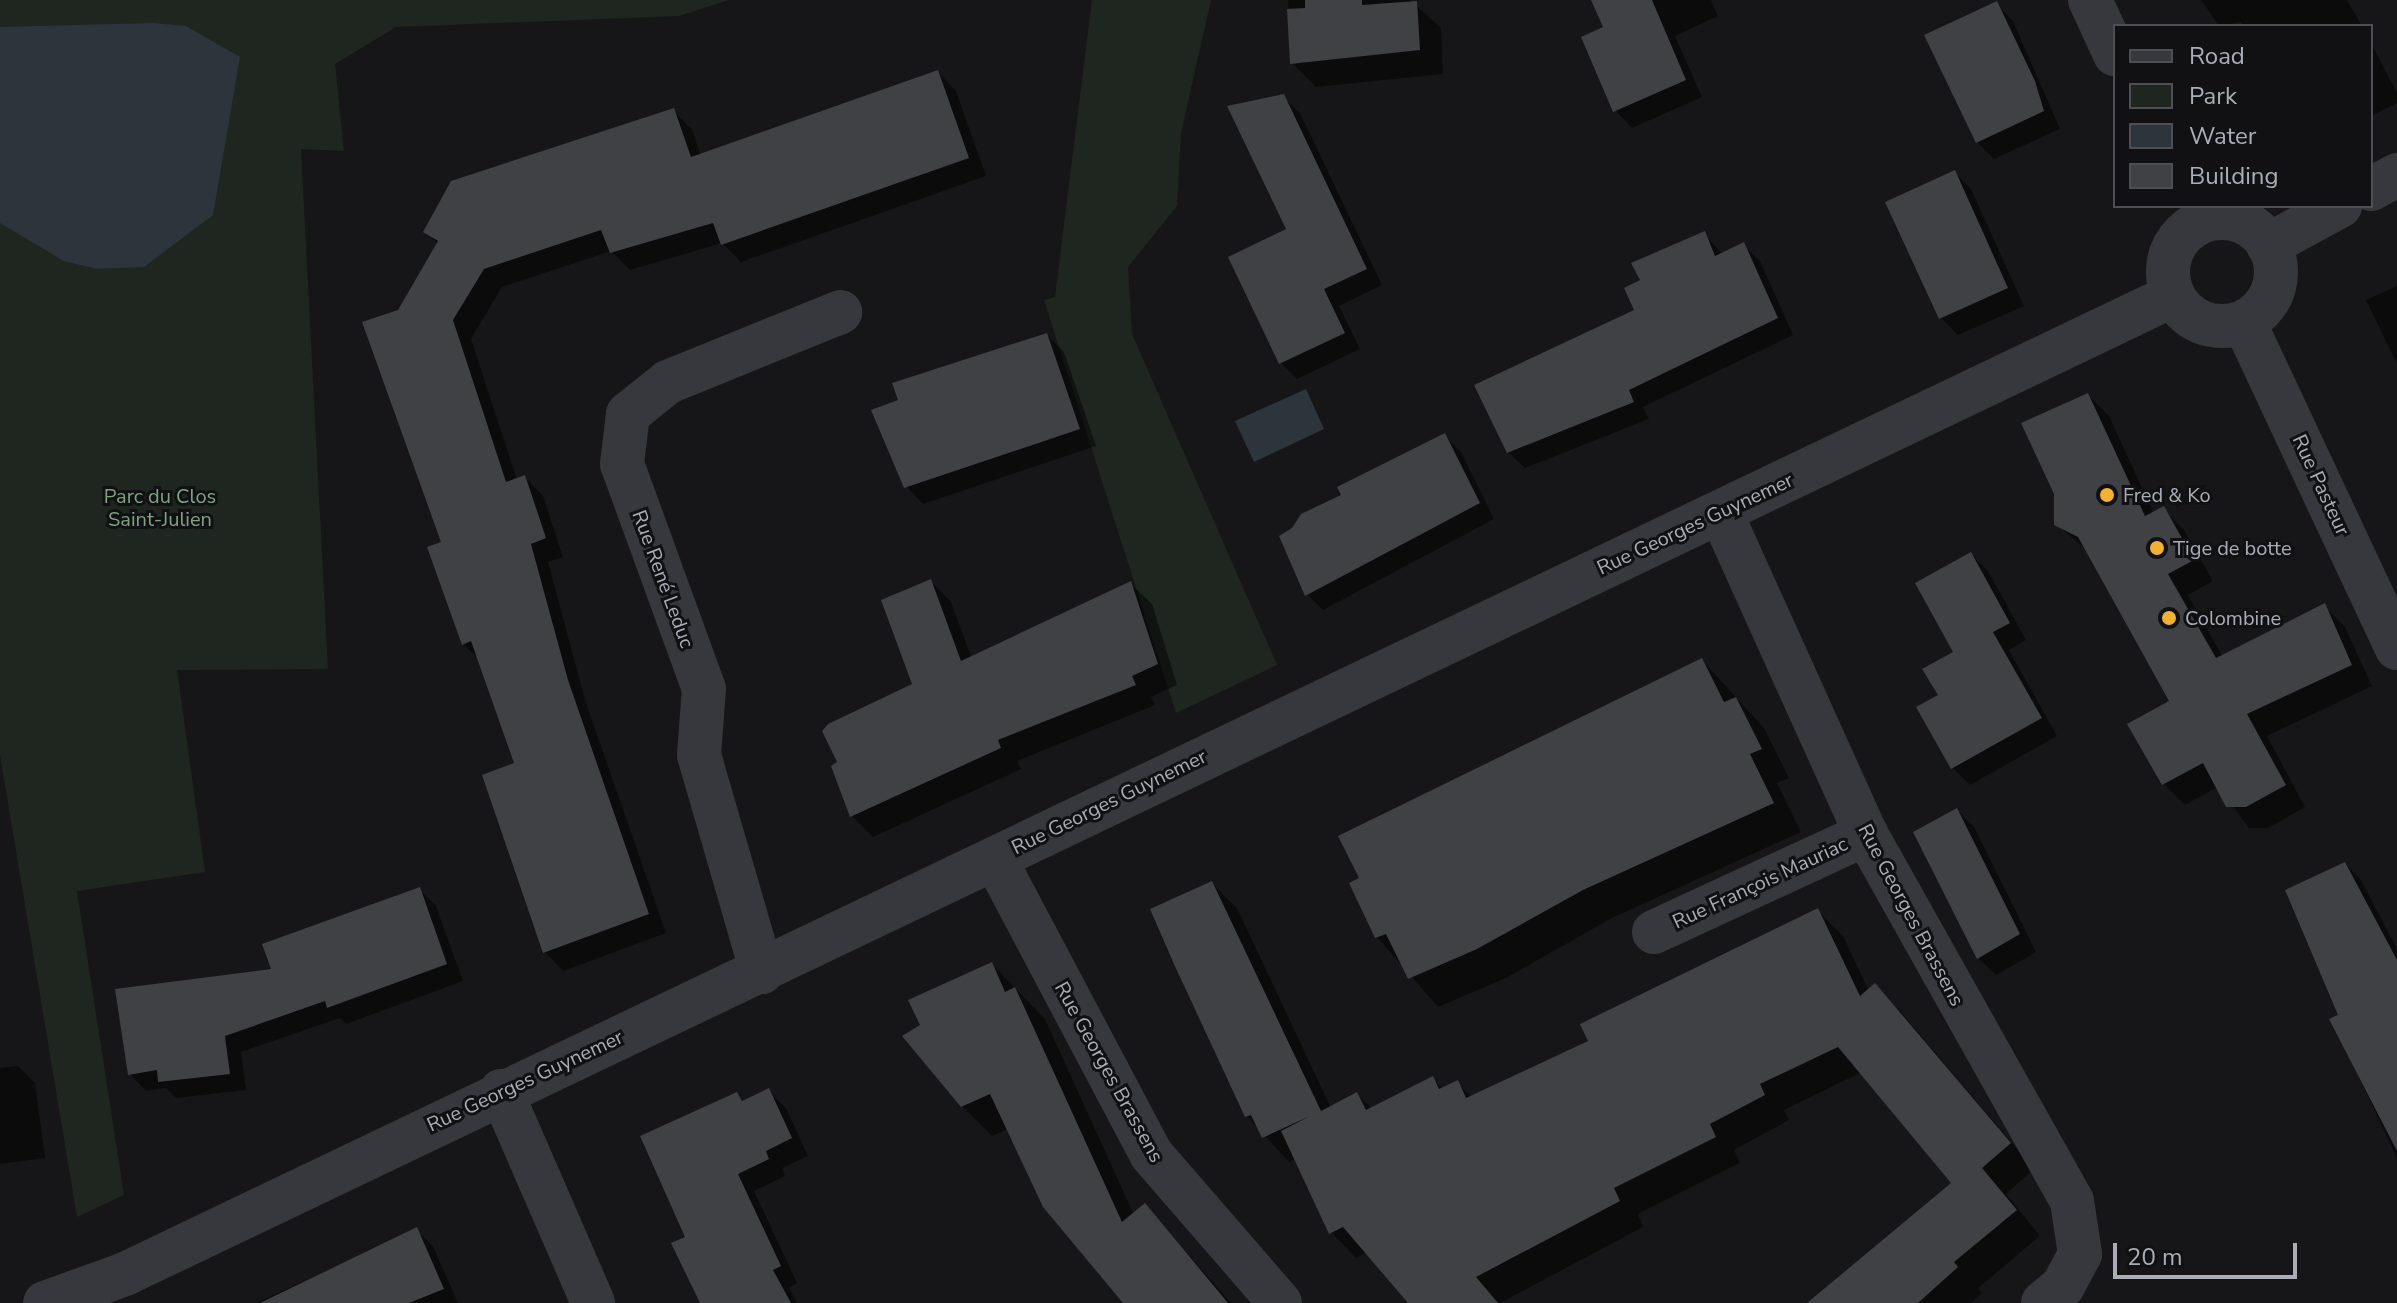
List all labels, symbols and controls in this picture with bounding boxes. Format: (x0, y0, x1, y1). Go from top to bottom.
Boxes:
legend (2113, 24, 2373, 208)
text: Road (2189, 40, 2245, 72)
text: Park (2189, 80, 2237, 112)
text: Water (2189, 120, 2256, 152)
text: Building (2189, 160, 2279, 192)
street label: Rue Pasteur (2287, 431, 2355, 539)
street label: Rue Georges Guynemer (1593, 468, 1797, 580)
place label: Fred & Ko (2123, 483, 2211, 507)
park label: Parc du Clos Saint-Julien (104, 485, 216, 532)
marker: Fred & Ko (2098, 486, 2116, 504)
street label: Rue René Leduc (627, 507, 699, 651)
place label: Tige de botte (2173, 536, 2292, 560)
marker: Tige de botte (2148, 539, 2166, 557)
place label: Colombine (2185, 606, 2281, 630)
marker: Colombine (2160, 609, 2178, 627)
street label: Rue Georges Guynemer (1008, 744, 1210, 860)
street label: Rue Georges Brassens (1853, 820, 1969, 1010)
street label: Rue François Mauriac (1669, 832, 1851, 934)
street label: Rue Georges Brassens (1049, 977, 1169, 1167)
street label: Rue Georges Guynemer (423, 1025, 627, 1137)
scale bar (2117, 1227, 2301, 1277)
text: 20 m (2127, 1241, 2183, 1273)

